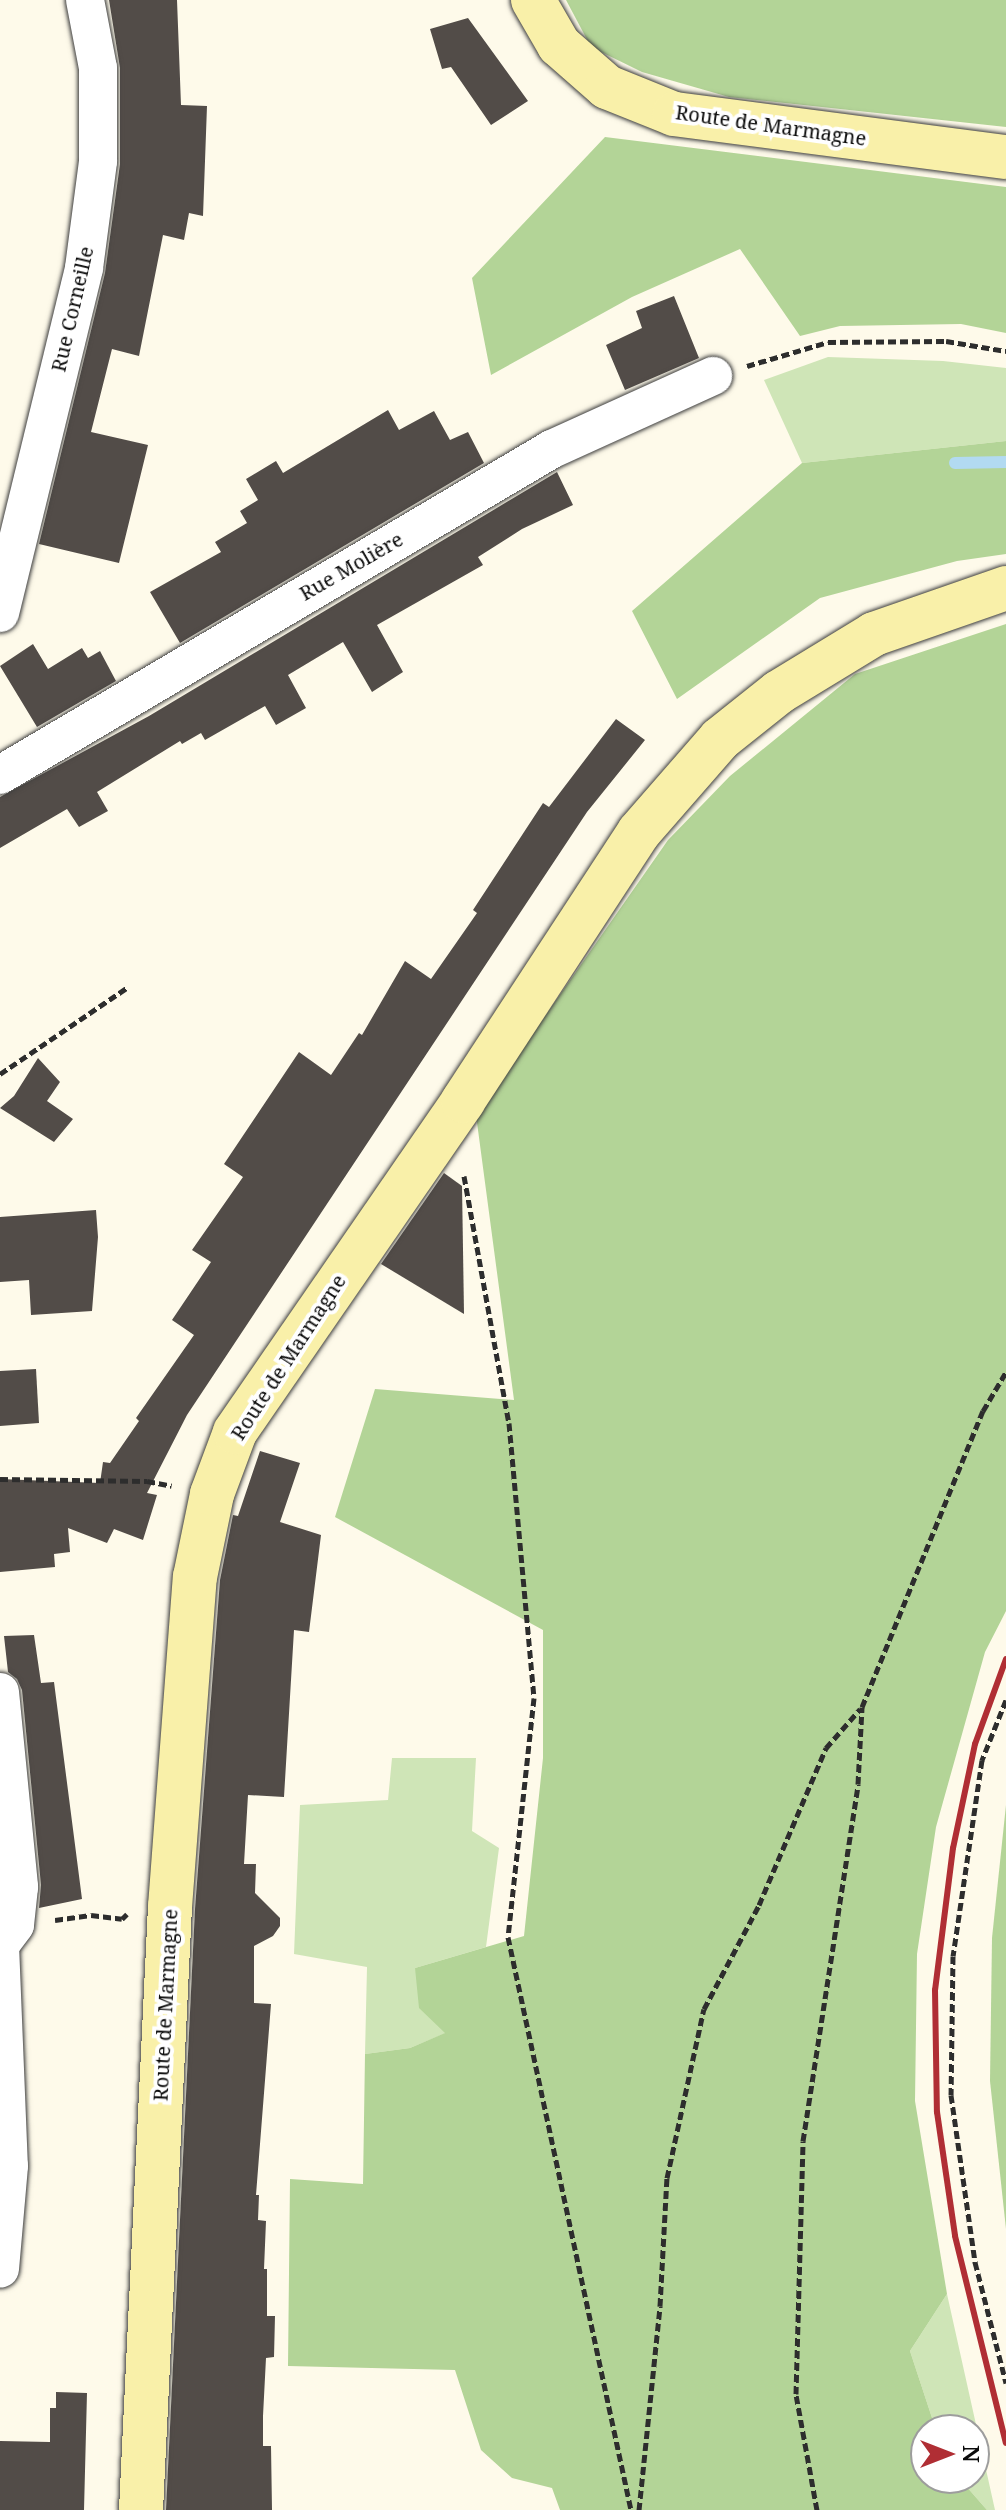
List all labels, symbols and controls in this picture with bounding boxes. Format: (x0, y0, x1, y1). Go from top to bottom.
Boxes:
street label: Route de Marmagne (674, 100, 868, 150)
street label: Rue Corneille (46, 244, 98, 374)
street label: Rue Molière (295, 527, 407, 605)
street label: Route de Marmagne (226, 1270, 350, 1444)
street label: Route de Marmagne (148, 1908, 182, 2102)
north arrow (910, 2414, 990, 2494)
text: N (957, 2445, 987, 2463)

